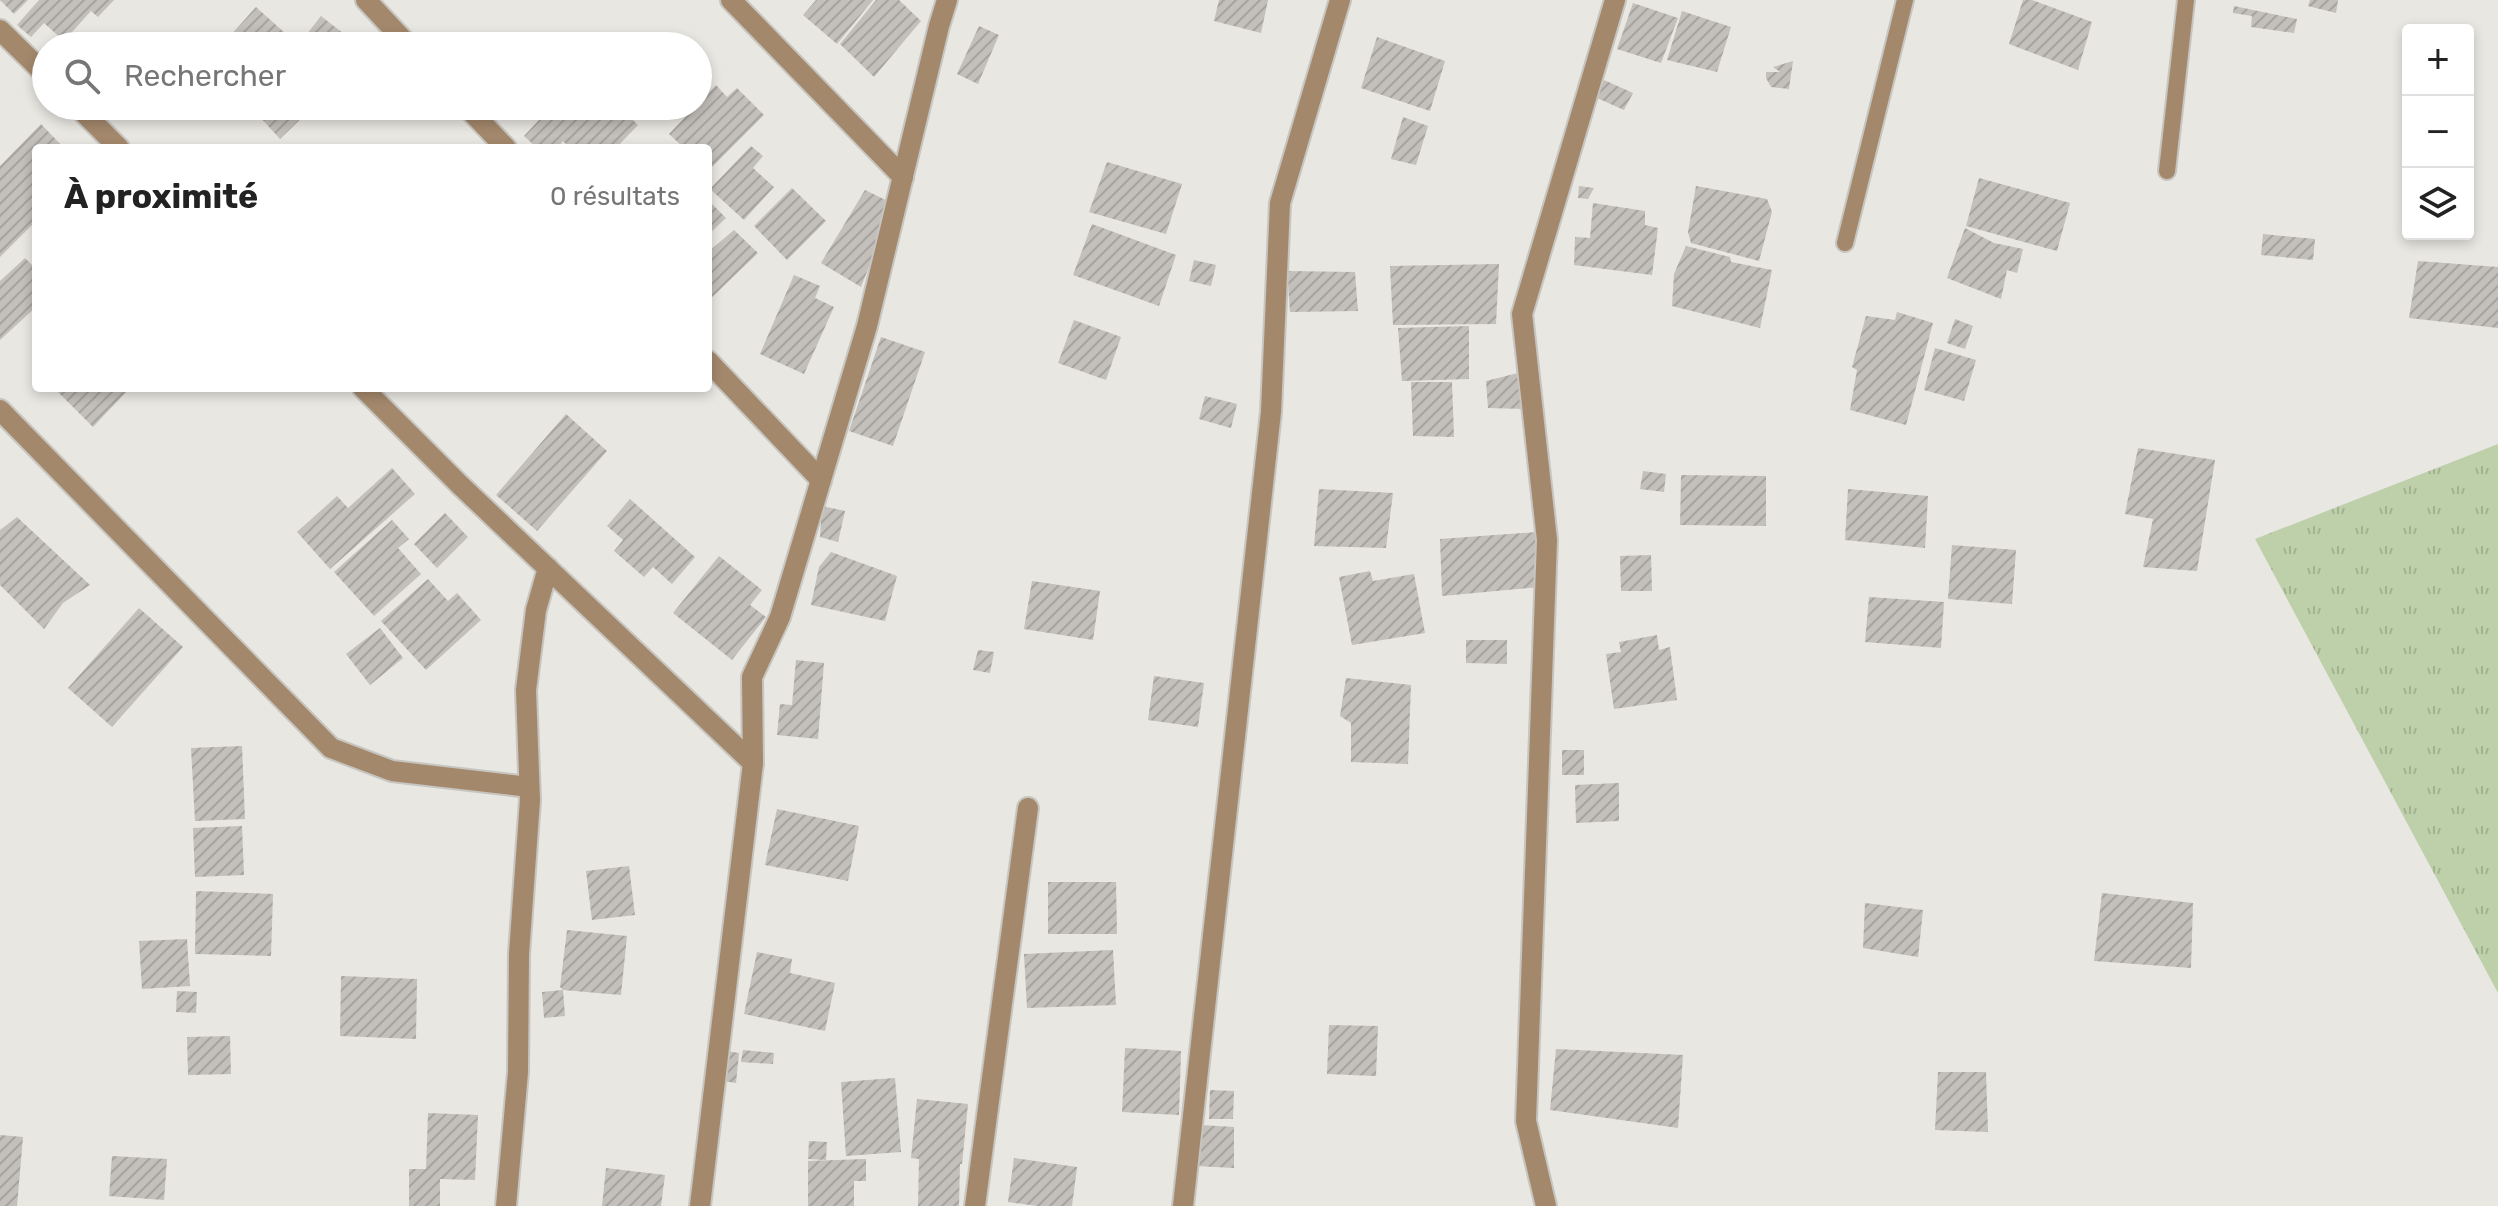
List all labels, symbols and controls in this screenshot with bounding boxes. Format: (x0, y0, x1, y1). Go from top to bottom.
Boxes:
map controls (2402, 24, 2474, 240)
button: + (2402, 24, 2474, 96)
search box (32, 32, 712, 120)
icon: search (60, 54, 104, 98)
text: Rechercher (124, 58, 286, 94)
button: − (2402, 96, 2474, 168)
button: layers (2402, 168, 2474, 240)
text: À proximité (64, 176, 258, 217)
text: 0 résultats (550, 181, 680, 212)

